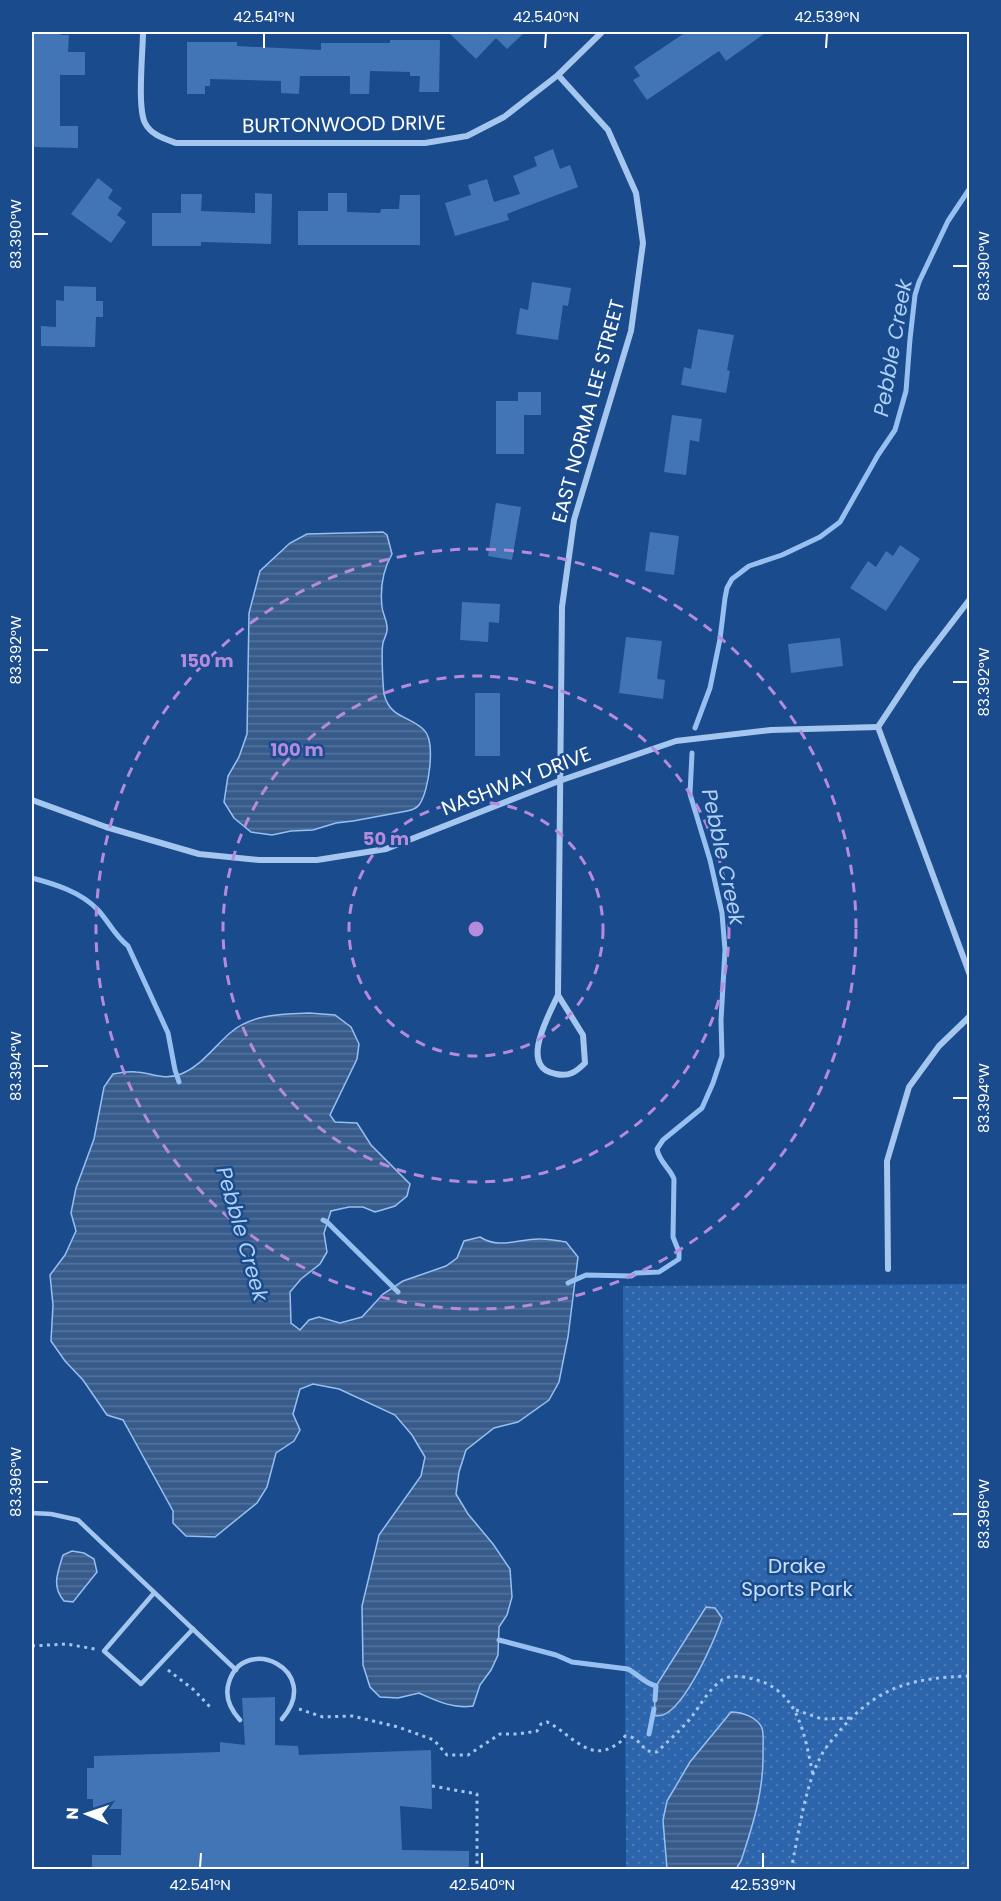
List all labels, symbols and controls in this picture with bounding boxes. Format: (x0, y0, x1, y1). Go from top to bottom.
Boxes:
text: 42.541°N (233, 6, 295, 27)
text: 42.540°N (513, 6, 579, 27)
text: 42.539°N (794, 6, 860, 27)
street label: BURTONWOOD DRIVE (242, 108, 446, 140)
text: 83.390°W (5, 199, 26, 269)
text: 83.390°W (973, 231, 994, 301)
water label: Pebble Creek (866, 276, 919, 419)
street label: EAST NORMA LEE STREET (545, 296, 631, 526)
text: 83.392°W (5, 615, 26, 685)
text: 83.392°W (973, 647, 994, 717)
text: 150 m (180, 648, 234, 673)
text: 100 m (270, 737, 324, 762)
street label: NASHWAY DRIVE (437, 740, 595, 822)
water label: Pebble Creek (695, 786, 752, 929)
text: 50 m (363, 826, 409, 851)
centre of rings (466, 919, 486, 939)
text: 83.394°W (5, 1031, 26, 1101)
text: 83.394°W (973, 1063, 994, 1133)
water label: Pebble Creek (209, 1163, 276, 1306)
text: 83.396°W (5, 1447, 26, 1517)
text: 83.396°W (973, 1479, 994, 1549)
park label: Drake Sports Park (741, 1552, 853, 1603)
north arrow (57, 1784, 117, 1844)
text: N (61, 1807, 84, 1820)
text: 42.541°N (169, 1874, 231, 1895)
text: 42.540°N (449, 1874, 515, 1895)
text: 42.539°N (730, 1874, 796, 1895)

